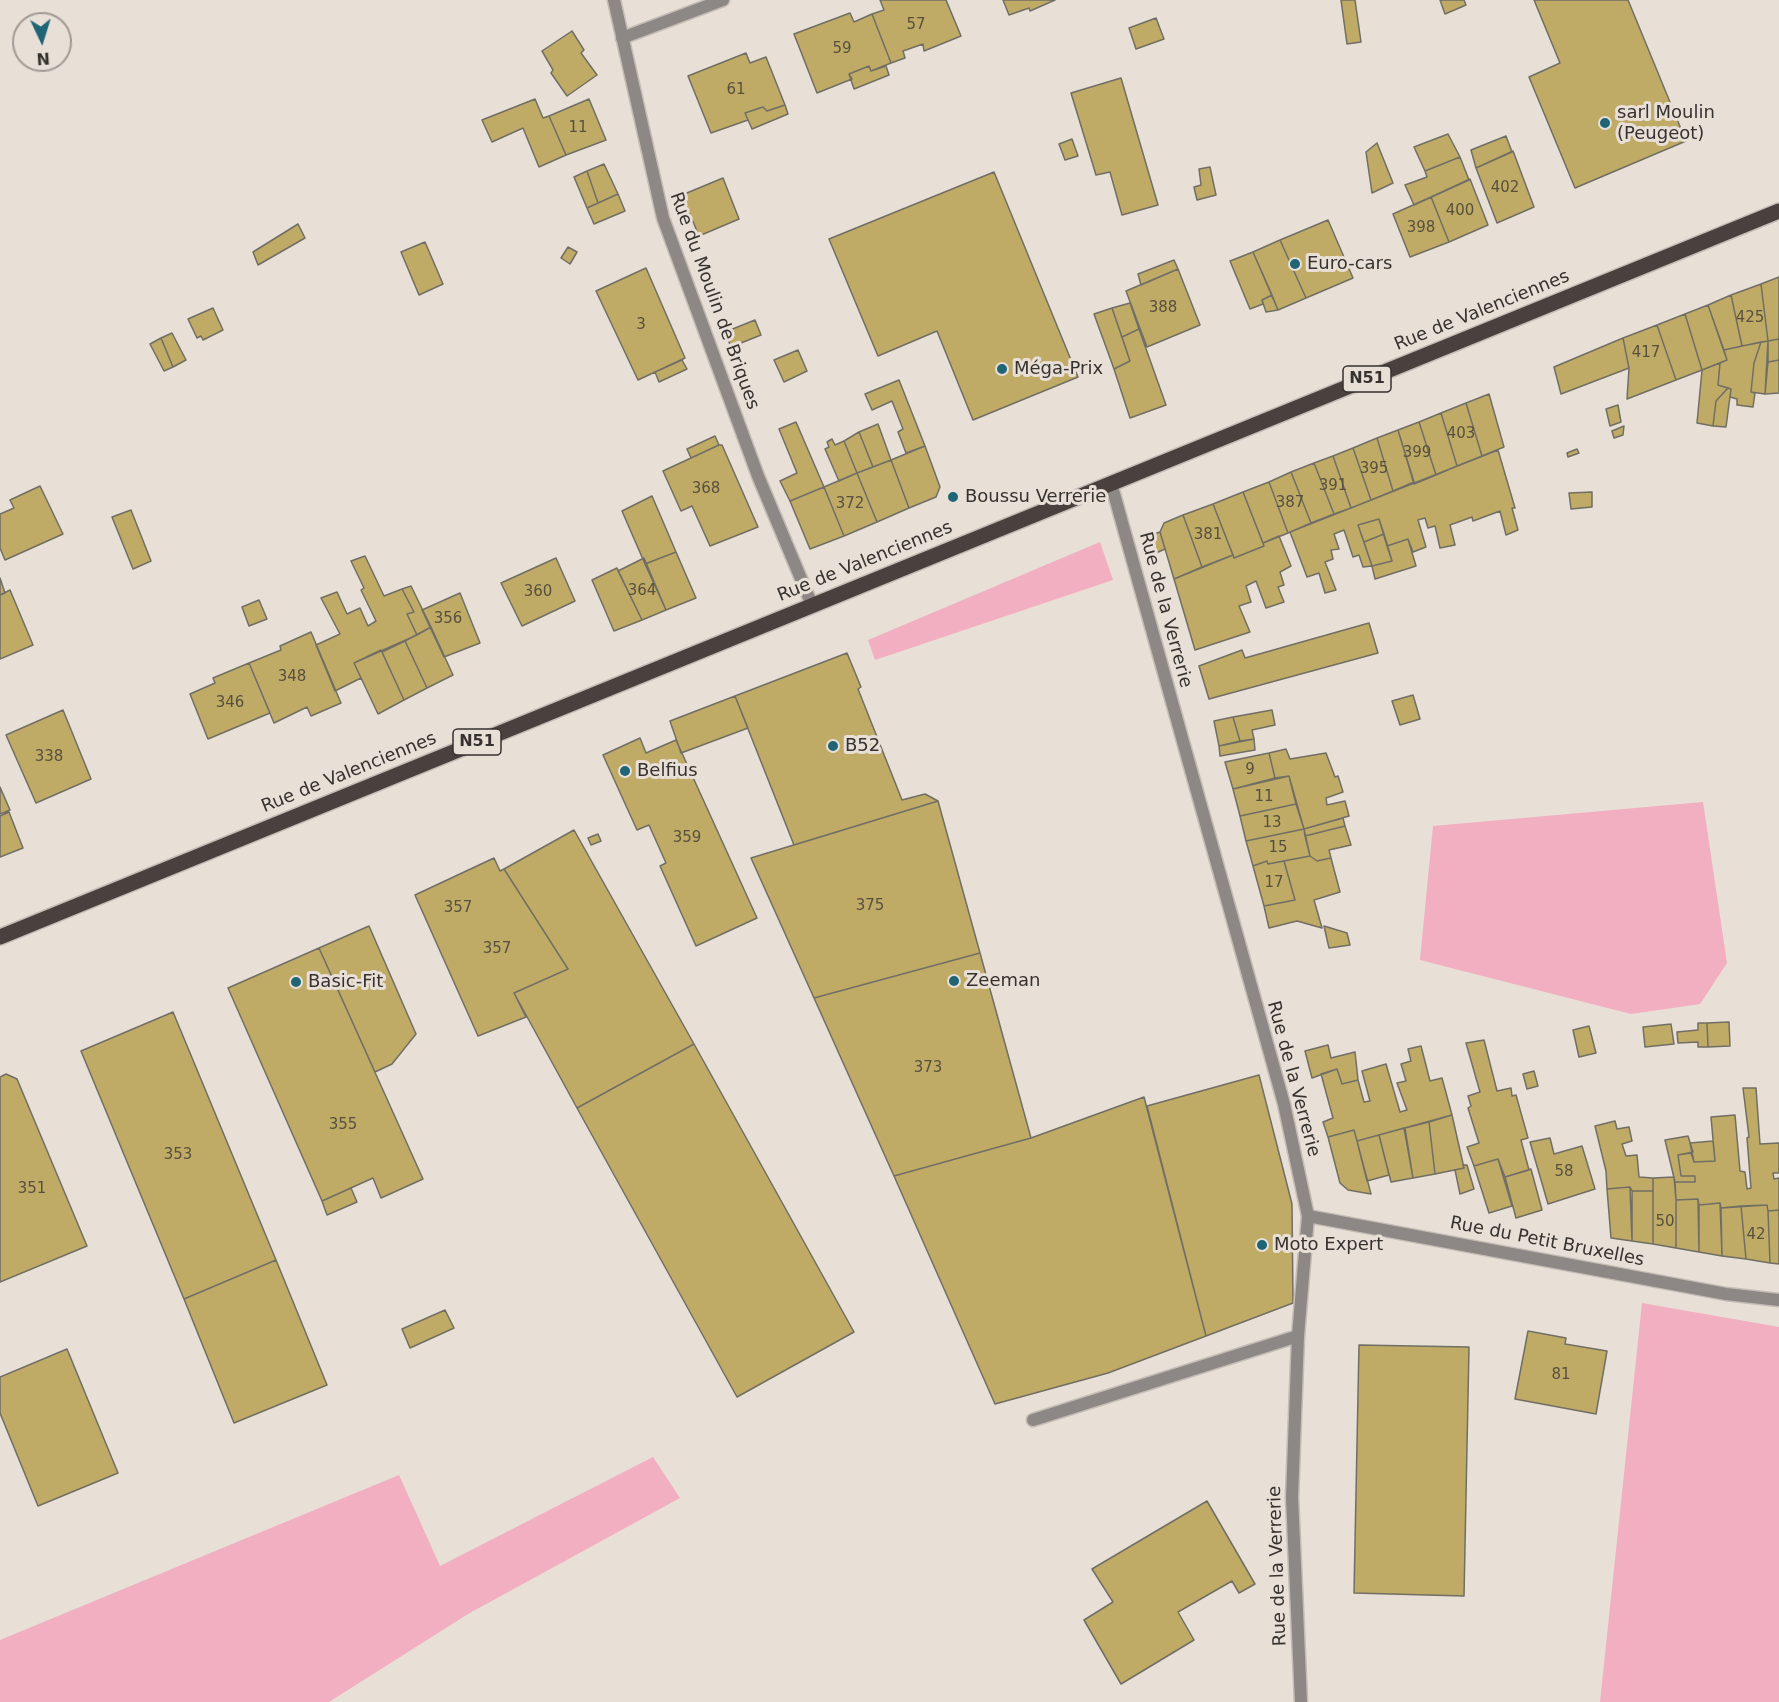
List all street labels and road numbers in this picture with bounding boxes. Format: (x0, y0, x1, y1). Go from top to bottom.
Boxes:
street label: Rue du Moulin de Briques (665, 189, 763, 413)
street label: Rue de Valenciennes (1391, 266, 1573, 356)
road number: N51 (1343, 366, 1391, 392)
street label: Rue de Valenciennes (774, 517, 956, 607)
street label: Rue de la Verrerie (1134, 530, 1196, 690)
street label: Rue de Valenciennes (258, 728, 440, 818)
road number: N51 (453, 729, 501, 755)
street label: Rue de la Verrerie (1262, 999, 1324, 1159)
street label: Rue du Petit Bruxelles (1448, 1213, 1646, 1271)
street label: Rue de la Verrerie (1264, 1485, 1292, 1647)

